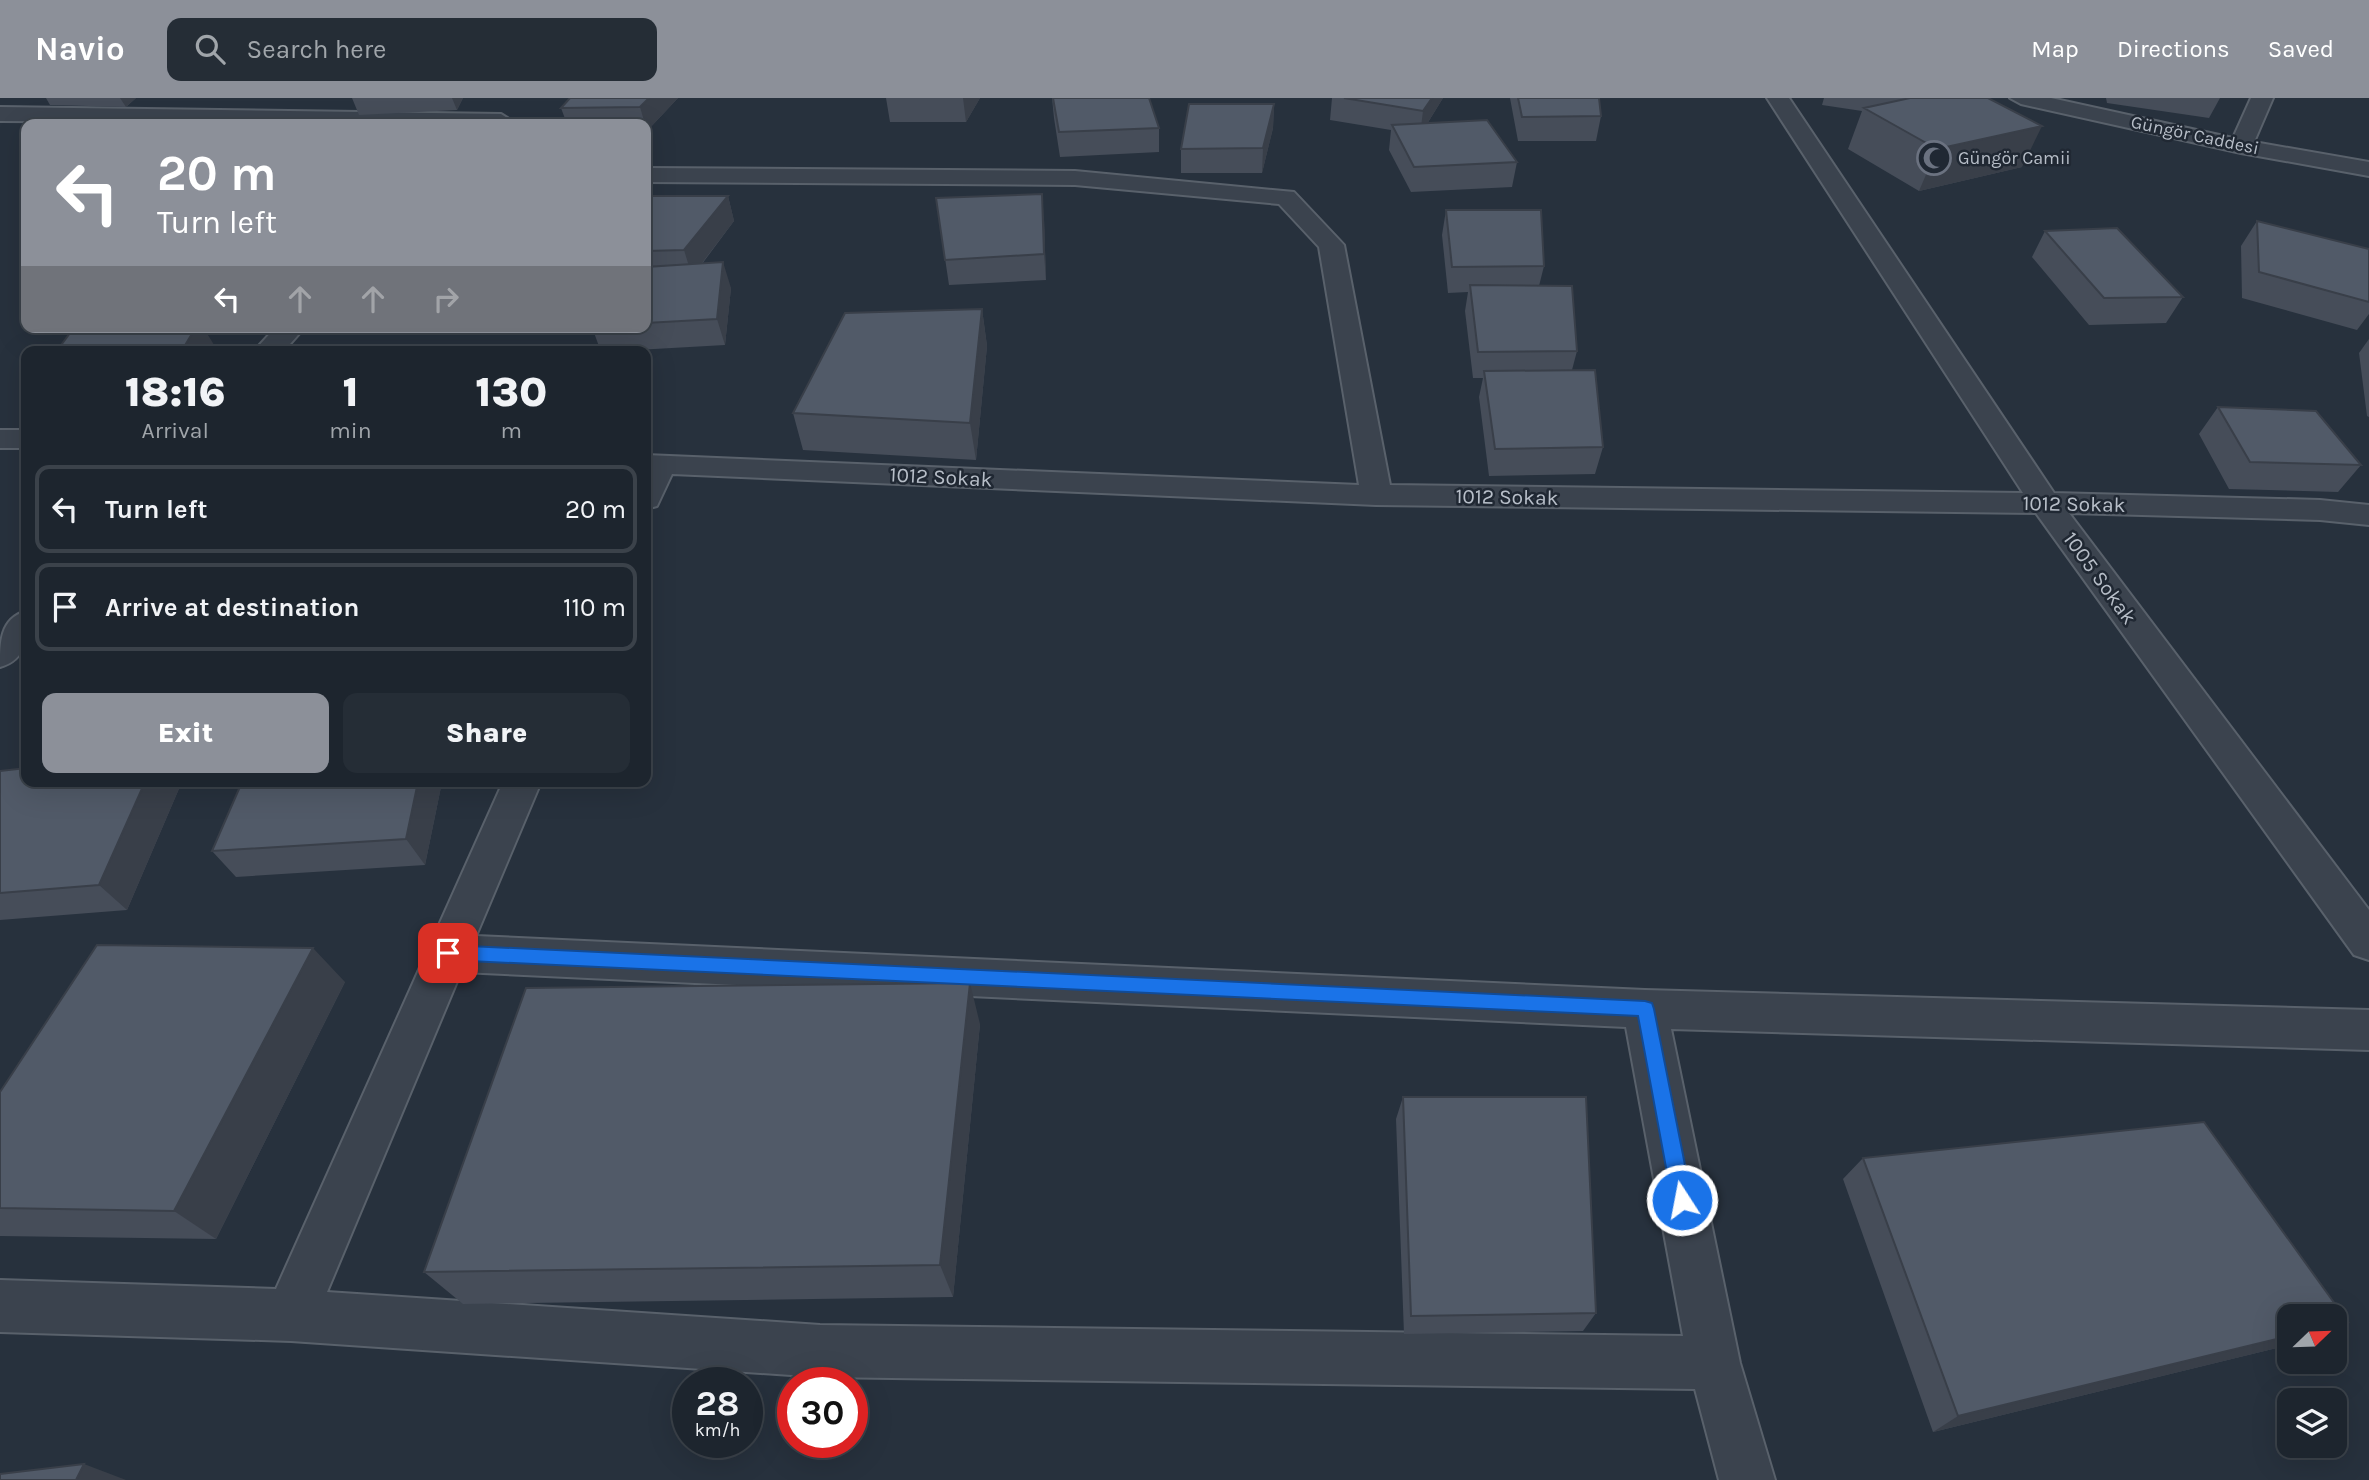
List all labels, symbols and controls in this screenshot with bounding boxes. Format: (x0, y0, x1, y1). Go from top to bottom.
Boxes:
search box (167, 18, 657, 81)
text: Navio (35, 30, 125, 68)
icon: search (191, 30, 229, 68)
text: Search here (247, 34, 386, 65)
text: Map (2031, 35, 2079, 63)
text: Directions (2117, 35, 2230, 63)
text: Saved (2268, 35, 2334, 63)
street label: Güngör Caddesi (2129, 111, 2261, 159)
mosque icon: Güngör Camii (1915, 139, 1953, 177)
text: 20 m (157, 145, 277, 202)
icon: left (42, 147, 133, 238)
place label: Güngör Camii (1958, 147, 2071, 169)
text: Turn left (157, 204, 277, 241)
icon: left (208, 280, 246, 318)
icon: ahead (281, 280, 319, 318)
icon: ahead (354, 280, 392, 318)
icon: right (427, 280, 465, 318)
text: 18:16 (125, 367, 226, 417)
text: 1 (342, 367, 359, 417)
text: 130 (475, 367, 547, 417)
text: Arrival (141, 417, 209, 444)
text: min (329, 417, 372, 444)
text: m (501, 417, 522, 444)
street label: 1012 Sokak (889, 462, 993, 492)
street label: 1012 Sokak (1455, 484, 1559, 510)
icon: left (46, 490, 84, 528)
street label: 1012 Sokak (2022, 491, 2126, 517)
text: Turn left (105, 494, 207, 525)
text: 20 m (565, 494, 626, 525)
street label: 1005 Sokak (2059, 527, 2142, 629)
icon: arrive (46, 588, 84, 626)
text: Arrive at destination (105, 592, 359, 623)
text: 110 m (563, 592, 626, 623)
button: Exit (42, 693, 329, 773)
button: Share (343, 693, 630, 773)
pin (418, 923, 478, 983)
icon: arrive (429, 934, 467, 972)
position arrow (1645, 1163, 1719, 1237)
north arrow (2277, 1304, 2347, 1374)
map controls (2277, 1304, 2347, 1458)
speed limit sign: 30 (777, 1367, 868, 1458)
text: 28 (696, 1383, 739, 1424)
button: layers (2277, 1388, 2347, 1458)
text: km/h (695, 1419, 740, 1441)

